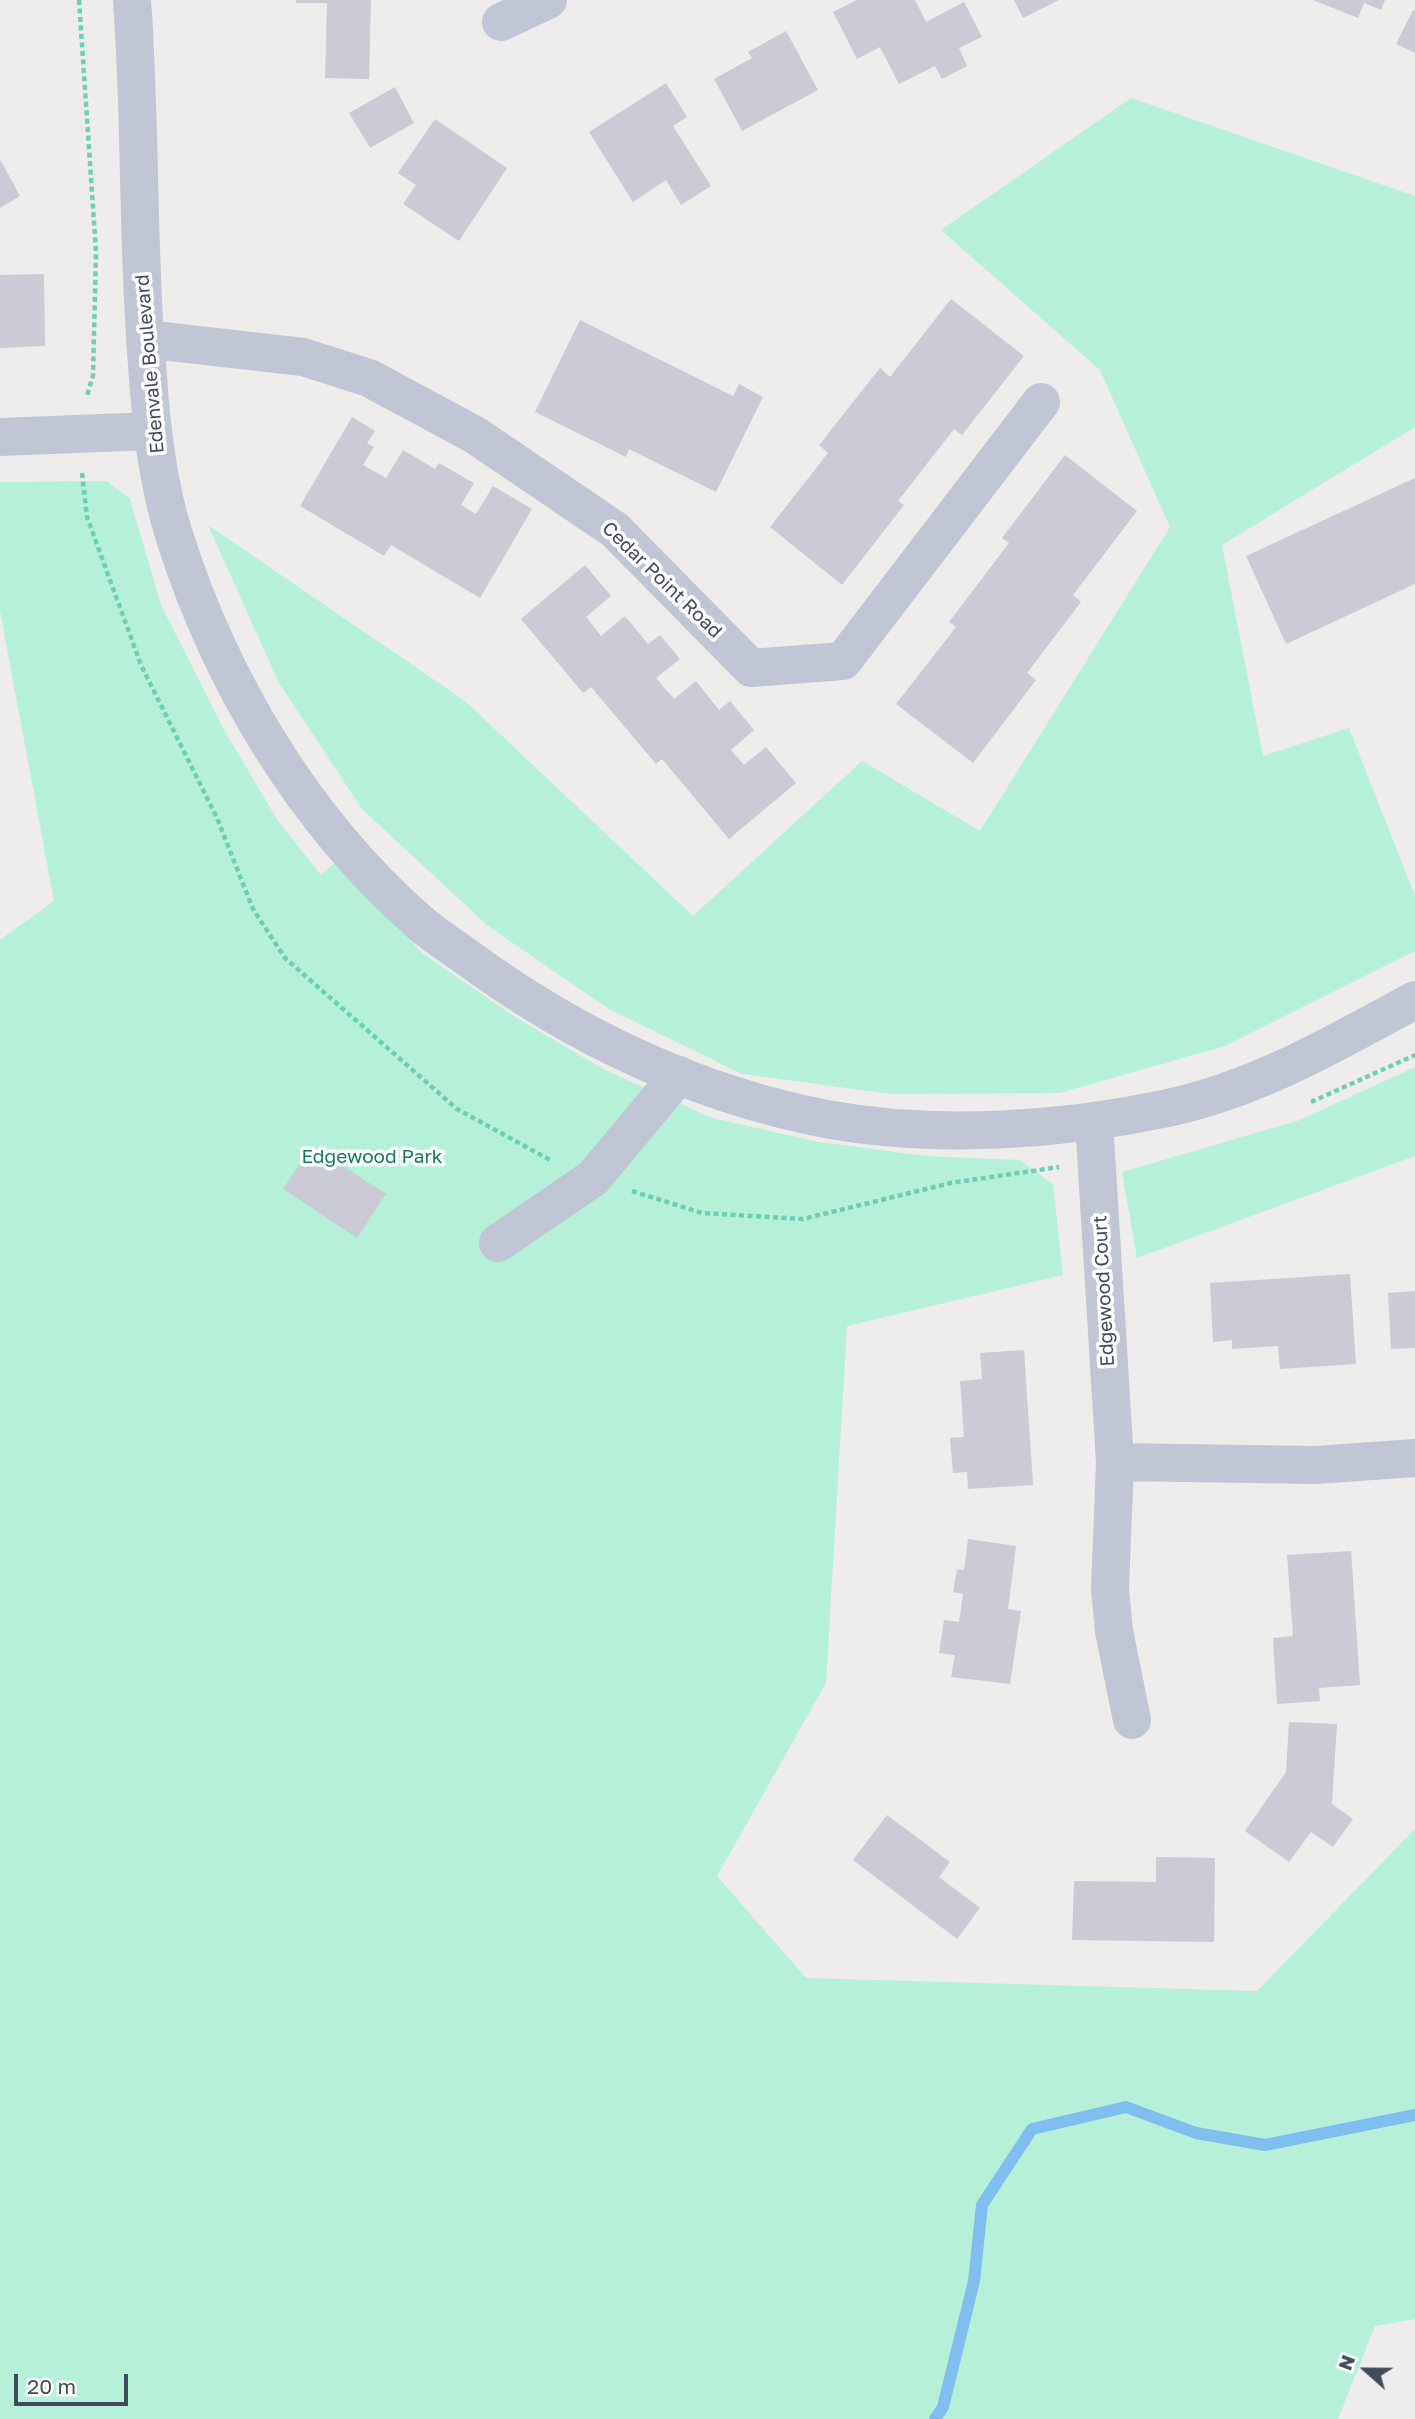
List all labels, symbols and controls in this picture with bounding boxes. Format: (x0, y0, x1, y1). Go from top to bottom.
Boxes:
street label: Edenvale Boulevard (131, 273, 169, 455)
street label: Cedar Point Road (597, 517, 727, 643)
park label: Edgewood Park (301, 1146, 443, 1168)
street label: Edgewood Court (1089, 1215, 1119, 1367)
north arrow (1331, 2335, 1401, 2405)
text: N (1333, 2351, 1359, 2373)
scale bar (18, 2360, 131, 2404)
text: 20 m (27, 2373, 76, 2399)

